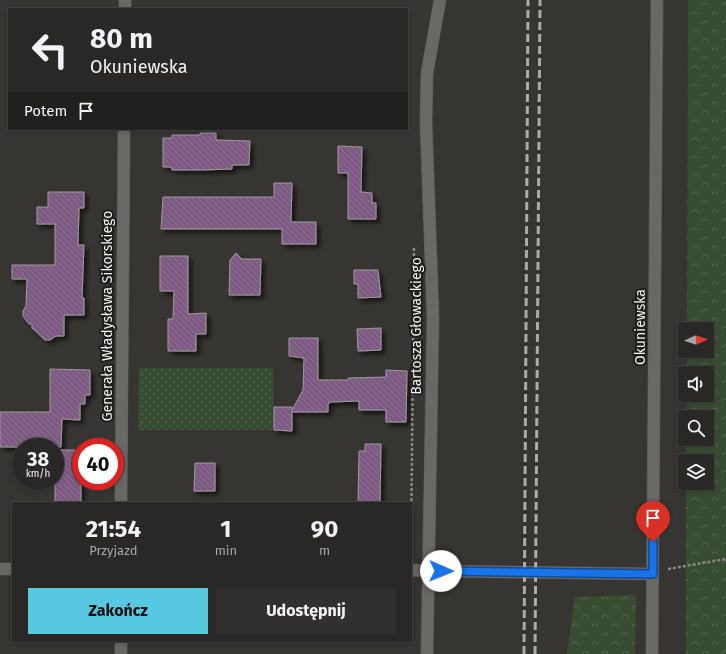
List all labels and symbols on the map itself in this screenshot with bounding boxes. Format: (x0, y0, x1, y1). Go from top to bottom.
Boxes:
street label: Generała Władysława Sikorskiego (99, 211, 116, 421)
street label: Bartosza Głowackiego (408, 257, 425, 395)
street label: Okuniewska (632, 289, 649, 365)
north arrow (678, 322, 714, 358)
speed limit sign: 40 (72, 438, 124, 490)
pin (636, 501, 670, 542)
position arrow (420, 550, 462, 592)

